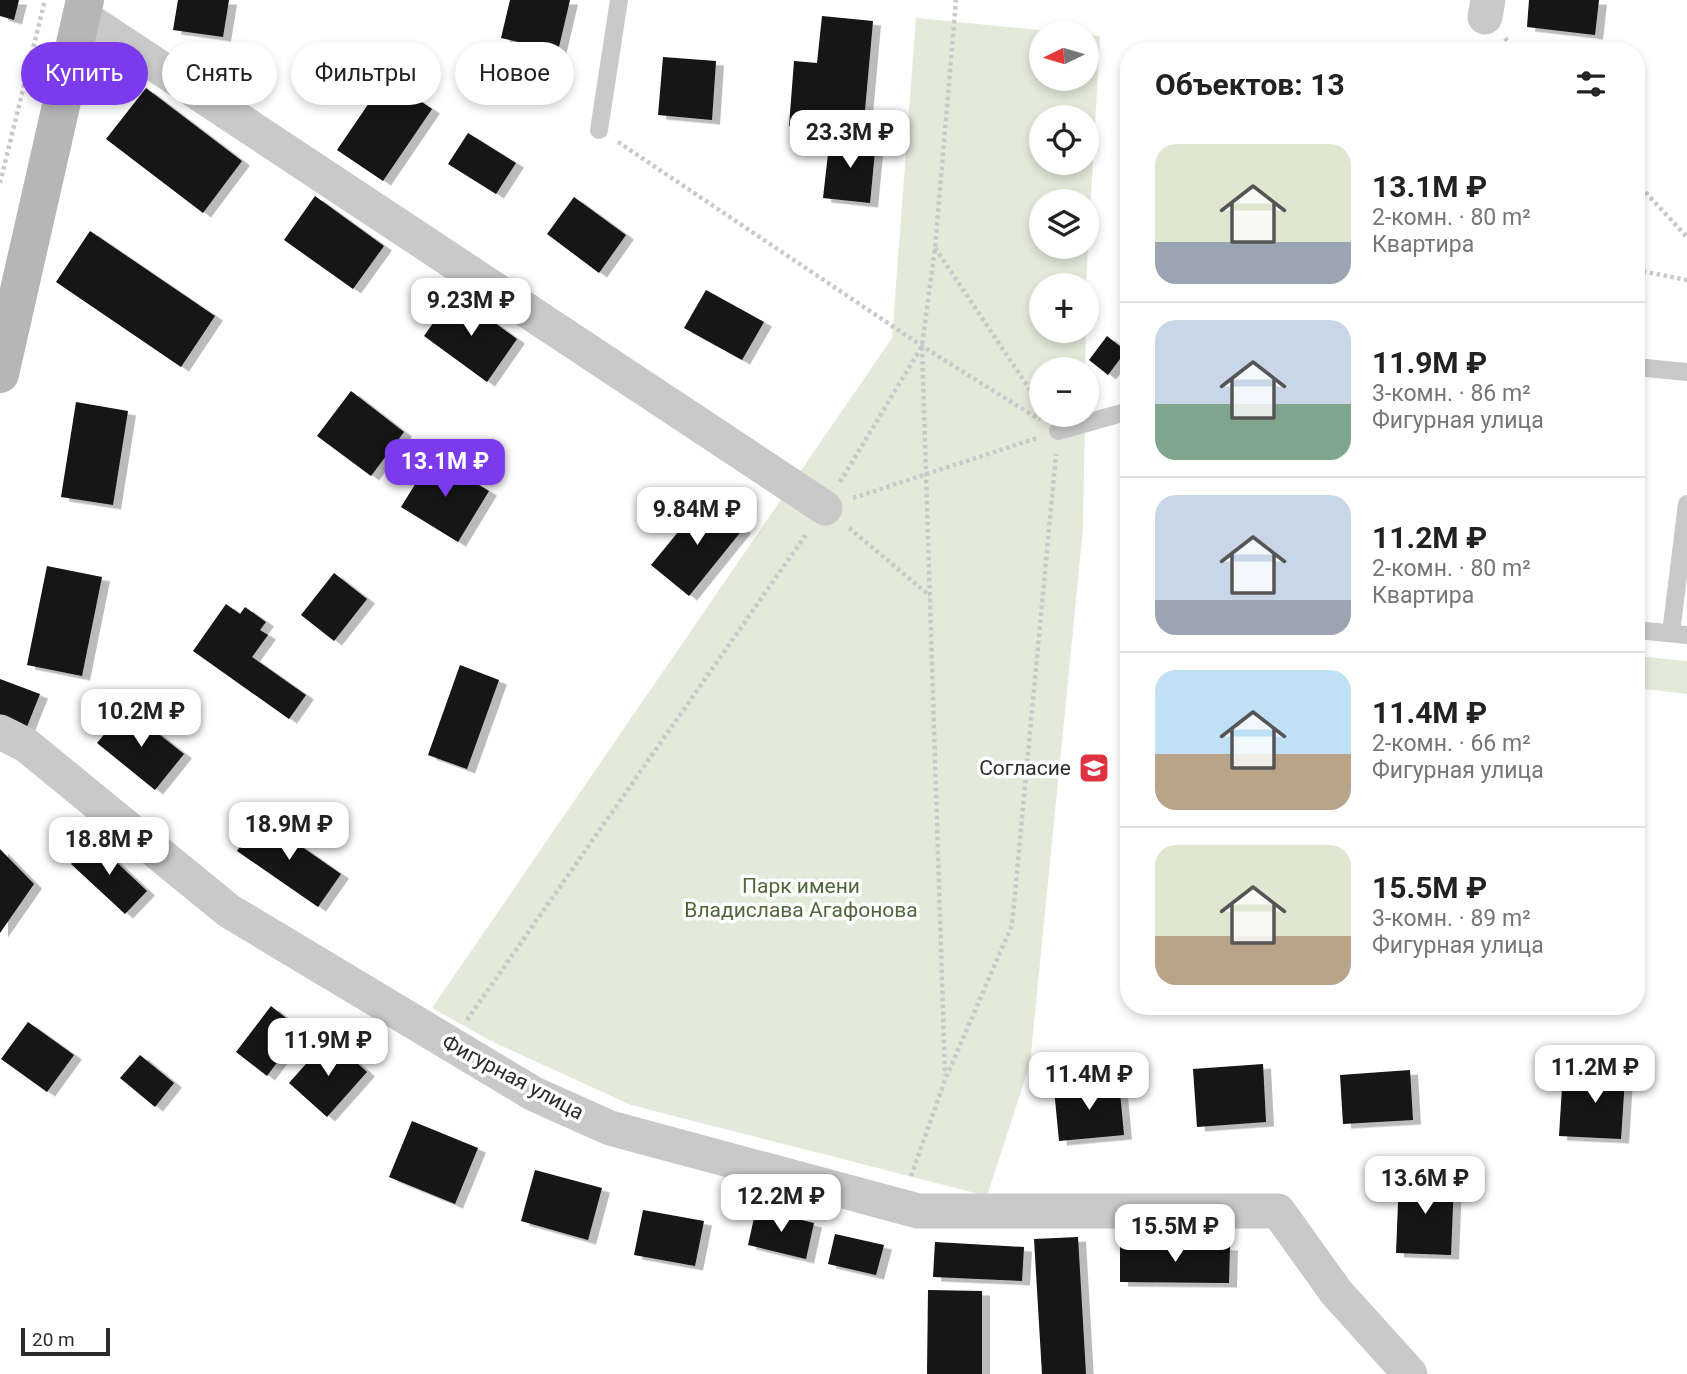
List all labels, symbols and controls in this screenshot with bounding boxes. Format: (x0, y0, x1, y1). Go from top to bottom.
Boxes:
north arrow (1029, 21, 1099, 91)
map controls (1029, 21, 1099, 427)
chip: Купить (21, 42, 148, 105)
chip: Снять (162, 42, 277, 105)
chip: Фильтры (291, 42, 441, 105)
chip: Новое (455, 42, 574, 105)
icon: filters (1572, 65, 1610, 103)
text: Объектов: 13 (1155, 67, 1345, 102)
button: locate (1029, 105, 1099, 175)
pin: 23.3M ₽ (785, 110, 915, 170)
text: 23.3M ₽ (806, 119, 894, 146)
text: 13.1M ₽ (1372, 169, 1487, 204)
icon: home (1211, 172, 1295, 256)
button: layers (1029, 189, 1099, 259)
text: 2-комн. · 80 m² (1372, 204, 1531, 231)
text: Квартира (1372, 231, 1474, 258)
button: + (1029, 273, 1099, 343)
pin: 9.23M ₽ (406, 278, 536, 338)
text: 9.23M ₽ (427, 287, 515, 314)
text: 11.9M ₽ (1372, 345, 1487, 380)
icon: home (1211, 348, 1295, 432)
button: − (1029, 357, 1099, 427)
text: 3-комн. · 86 m² (1372, 380, 1531, 407)
text: Фигурная улица (1372, 407, 1544, 434)
pin: 13.1M ₽ (380, 440, 510, 499)
text: 13.1M ₽ (401, 448, 489, 475)
pin: 9.84M ₽ (632, 488, 762, 547)
text: 9.84M ₽ (653, 496, 741, 523)
text: 11.2M ₽ (1372, 520, 1487, 555)
icon: home (1211, 523, 1295, 607)
text: 2-комн. · 80 m² (1372, 555, 1531, 582)
text: Квартира (1372, 582, 1474, 609)
pin: 10.2M ₽ (76, 690, 206, 749)
text: 11.4M ₽ (1372, 695, 1487, 730)
text: 10.2M ₽ (97, 698, 185, 725)
icon: home (1211, 698, 1295, 782)
text: 2-комн. · 66 m² (1372, 730, 1531, 757)
school or university icon: Согласие (1077, 751, 1111, 785)
place label: Согласие (979, 756, 1071, 780)
text: Фигурная улица (1372, 757, 1544, 784)
pin: 18.9M ₽ (224, 802, 354, 862)
text: 18.9M ₽ (245, 811, 333, 838)
pin: 18.8M ₽ (44, 818, 174, 877)
text: 18.8M ₽ (65, 826, 153, 853)
text: 15.5M ₽ (1372, 870, 1487, 905)
icon: home (1211, 873, 1295, 957)
park label: Парк имени Владислава Агафонова (684, 874, 918, 922)
text: 3-комн. · 89 m² (1372, 905, 1531, 932)
text: Фигурная улица (1372, 932, 1544, 959)
pin: 11.9M ₽ (263, 1018, 393, 1078)
text: 11.9M ₽ (284, 1027, 372, 1054)
street label: Фигурная улица (438, 1030, 588, 1124)
pin: 11.2M ₽ (1530, 1046, 1660, 1105)
pin: 11.4M ₽ (1024, 1052, 1154, 1112)
text: 11.2M ₽ (1551, 1054, 1639, 1081)
text: 11.4M ₽ (1045, 1061, 1133, 1088)
pin: 13.6M ₽ (1360, 1156, 1490, 1216)
text: 13.6M ₽ (1381, 1165, 1469, 1192)
pin: 12.2M ₽ (716, 1174, 846, 1234)
text: 12.2M ₽ (737, 1183, 825, 1210)
pin: 15.5M ₽ (1110, 1204, 1240, 1264)
text: 15.5M ₽ (1131, 1213, 1219, 1240)
scale bar (21, 1325, 110, 1357)
text: 20 m (32, 1328, 75, 1351)

